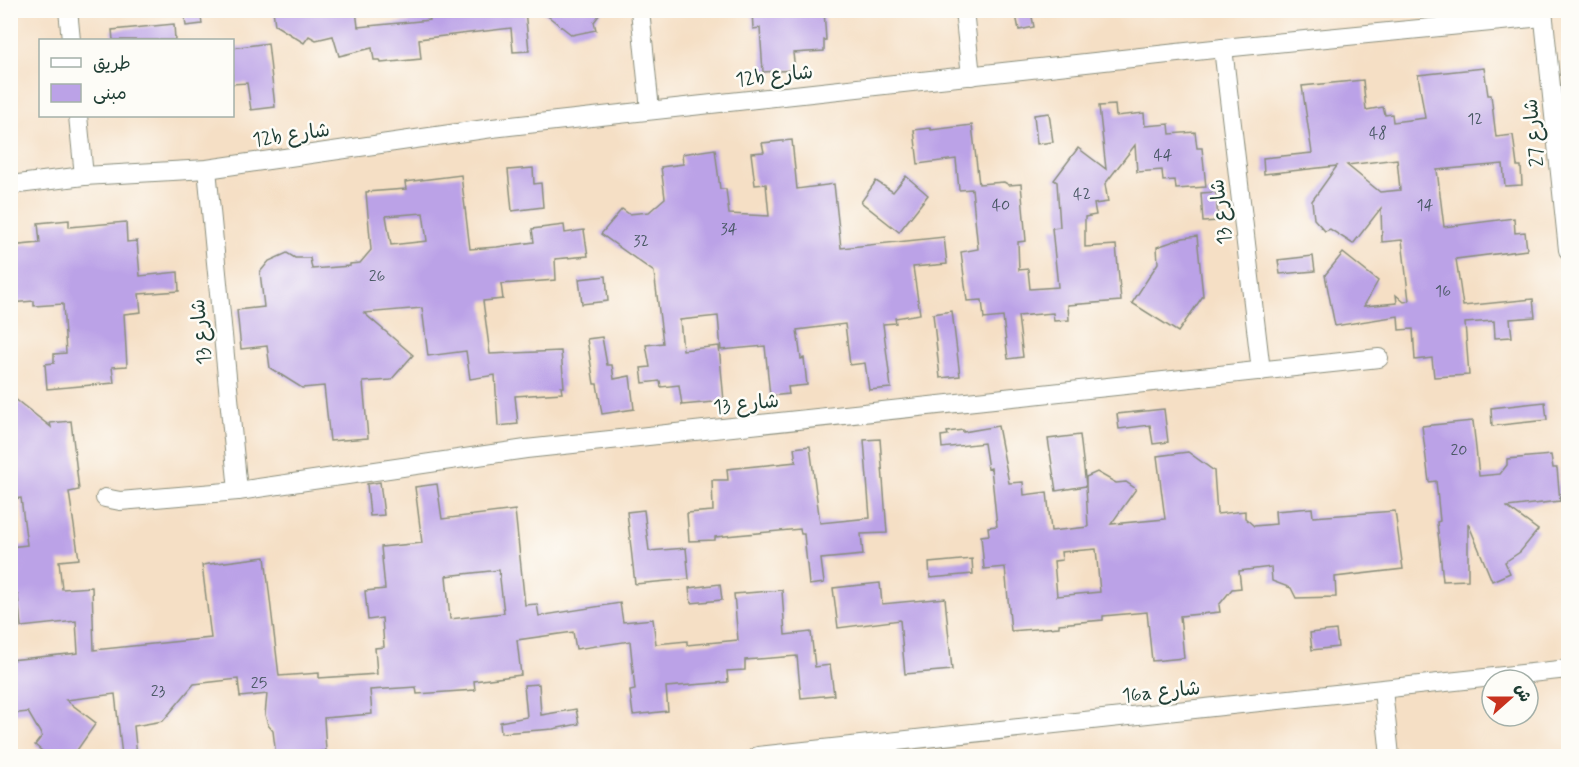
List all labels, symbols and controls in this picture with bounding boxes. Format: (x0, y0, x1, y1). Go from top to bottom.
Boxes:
legend (39, 39, 234, 117)
text: طريق (93, 52, 131, 76)
street label: 12b شارع (734, 59, 814, 94)
text: مبنى (93, 82, 127, 106)
street label: شارع 27 (1517, 97, 1552, 168)
house number: 12 (1467, 109, 1483, 130)
street label: 12b شارع (251, 117, 332, 154)
house number: 48 (1369, 123, 1387, 144)
house number: 44 (1153, 145, 1173, 166)
street label: شارع 13 (1204, 177, 1239, 246)
house number: 42 (1073, 184, 1091, 205)
house number: 40 (992, 195, 1010, 216)
house number: 14 (1417, 195, 1434, 216)
house number: 34 (721, 219, 738, 240)
house number: 32 (633, 231, 649, 252)
house number: 26 (369, 266, 385, 287)
house number: 16 (1435, 281, 1451, 302)
street label: شارع 13 (185, 298, 218, 366)
street label: شارع 13 (712, 388, 780, 421)
house number: 20 (1451, 440, 1468, 461)
north arrow (1480, 668, 1540, 728)
house number: 25 (251, 673, 267, 694)
street label: 16a شارع (1120, 675, 1202, 710)
house number: 23 (151, 681, 166, 702)
text: ش (1510, 681, 1536, 705)

